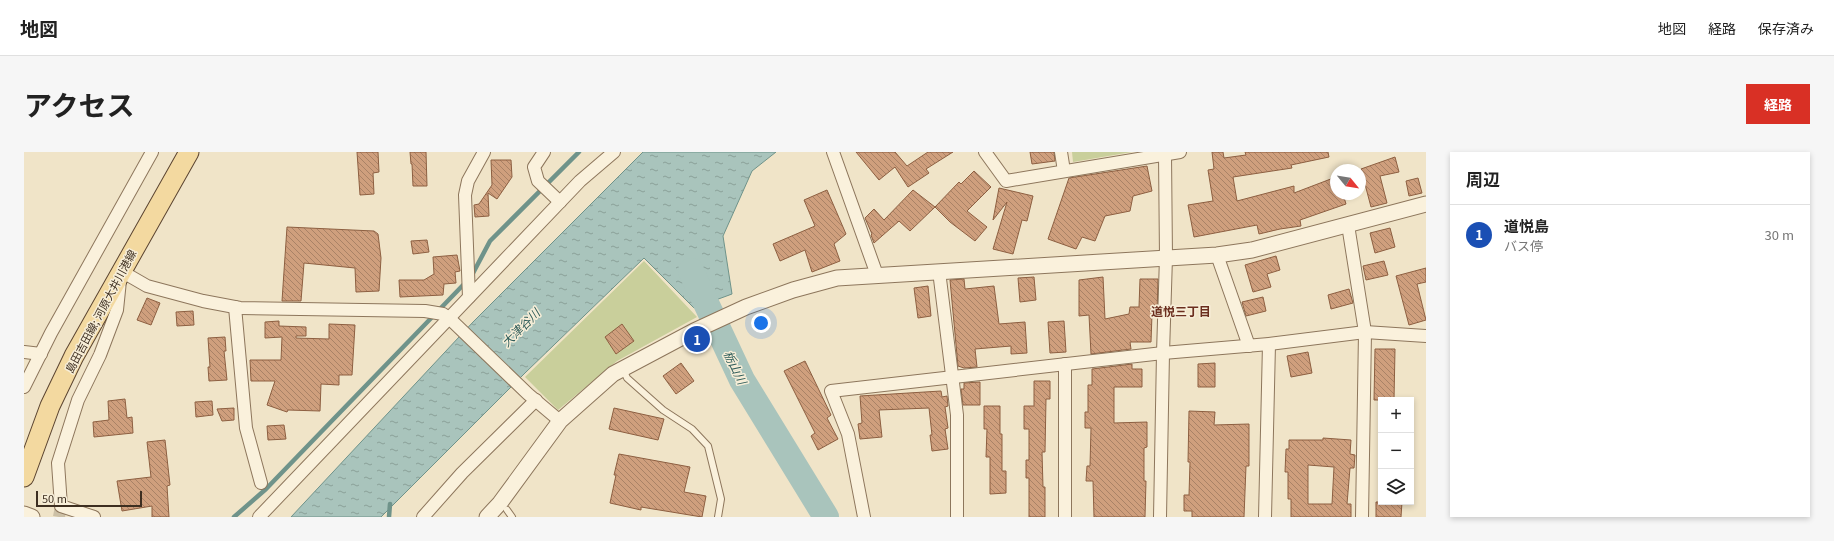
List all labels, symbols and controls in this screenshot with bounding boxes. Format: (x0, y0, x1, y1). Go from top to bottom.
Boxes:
text: 地図 (20, 14, 58, 41)
text: 地図 (1658, 18, 1686, 38)
text: 経路 (1708, 18, 1736, 38)
text: 保存済み (1758, 18, 1814, 38)
text: アクセス (24, 84, 135, 124)
button: 経路 (1746, 84, 1810, 124)
north arrow (1330, 164, 1366, 200)
text: 周辺 (1466, 166, 1500, 191)
text: 道悦島 (1504, 215, 1549, 236)
text: 1 (1475, 225, 1483, 244)
text: 30 m (1765, 225, 1794, 244)
text: バス停 (1504, 236, 1543, 255)
street label: 島田吉田線; 河原大井川港線 (61, 247, 139, 375)
district label: 道悦三丁目 (1151, 302, 1211, 319)
water label: 大津谷川 (497, 303, 544, 350)
your location (751, 313, 771, 333)
pin: 1 (684, 324, 710, 354)
water label: 栃山川 (720, 347, 752, 389)
map controls (1378, 397, 1414, 505)
button: + (1378, 397, 1414, 433)
button: − (1378, 433, 1414, 469)
button: layers (1378, 469, 1414, 505)
scale bar (36, 489, 142, 508)
text: 50 m (42, 490, 67, 506)

